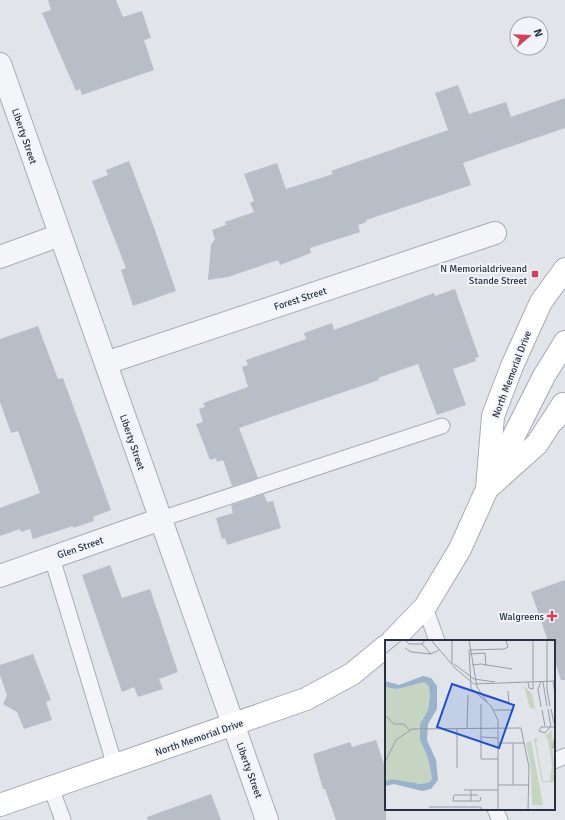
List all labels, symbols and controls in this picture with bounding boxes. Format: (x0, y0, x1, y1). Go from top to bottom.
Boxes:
north arrow (509, 16, 549, 56)
text: N (531, 27, 545, 39)
street label: Liberty Street (9, 107, 39, 166)
place label: N Memorialdriveand Stande Street (440, 263, 527, 287)
marker: N Memorialdriveand Stande Street (530, 269, 540, 279)
street label: Forest Street (272, 285, 329, 313)
street label: North Memorial Drive (490, 329, 534, 420)
street label: Liberty Street (117, 413, 147, 472)
street label: Glen Street (56, 534, 105, 561)
place label: Walgreens (499, 611, 545, 623)
marker: Walgreens (547, 611, 557, 621)
inset map (385, 640, 555, 810)
street label: North Memorial Drive (154, 717, 245, 759)
street label: Liberty Street (233, 741, 265, 800)

